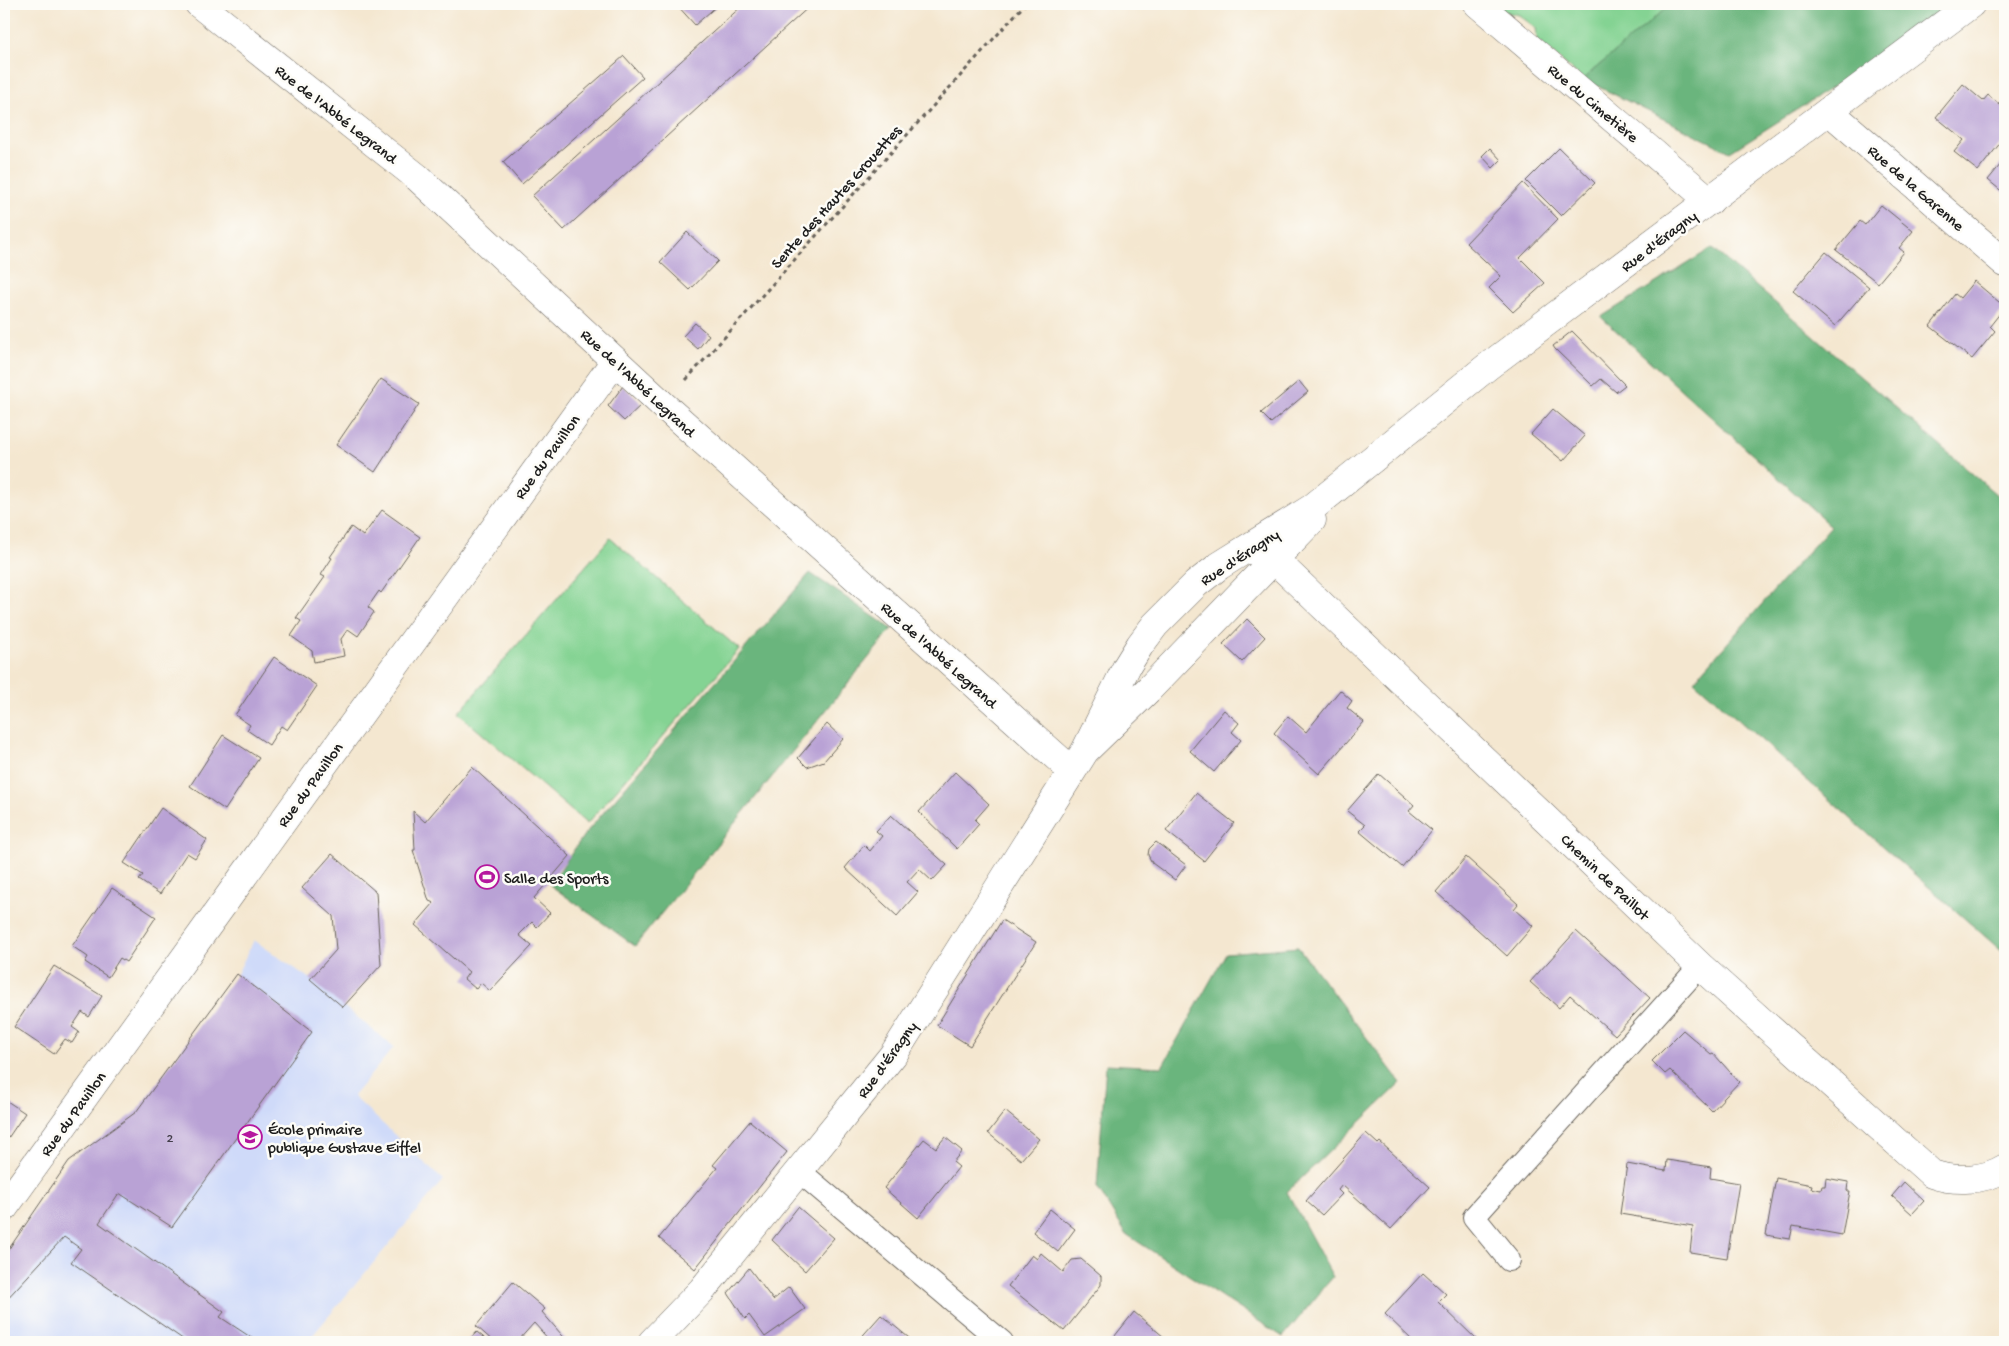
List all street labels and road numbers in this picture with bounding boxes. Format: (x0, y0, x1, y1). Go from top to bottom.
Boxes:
street label: Rue du Cimetière (1543, 61, 1642, 149)
street label: Rue de l'Abbé Legrand (270, 62, 401, 170)
street label: Sente des Hautes Grouettes (768, 122, 908, 274)
street label: Rue de la Garenne (1862, 142, 1967, 237)
street label: Rue d'Éragny (1618, 208, 1702, 278)
street label: Rue de l'Abbé Legrand (575, 326, 699, 444)
street label: Rue du Pavillon (512, 412, 586, 504)
street label: Rue d'Éragny (1198, 526, 1284, 592)
street label: Rue de l'Abbé Legrand (876, 599, 1001, 715)
street label: Rue du Pavillon (275, 740, 349, 832)
street label: Chemin de Paillot (1555, 831, 1653, 927)
street label: Rue d'Éragny (855, 1019, 923, 1103)
street label: Rue du Pavillon (38, 1069, 112, 1161)

